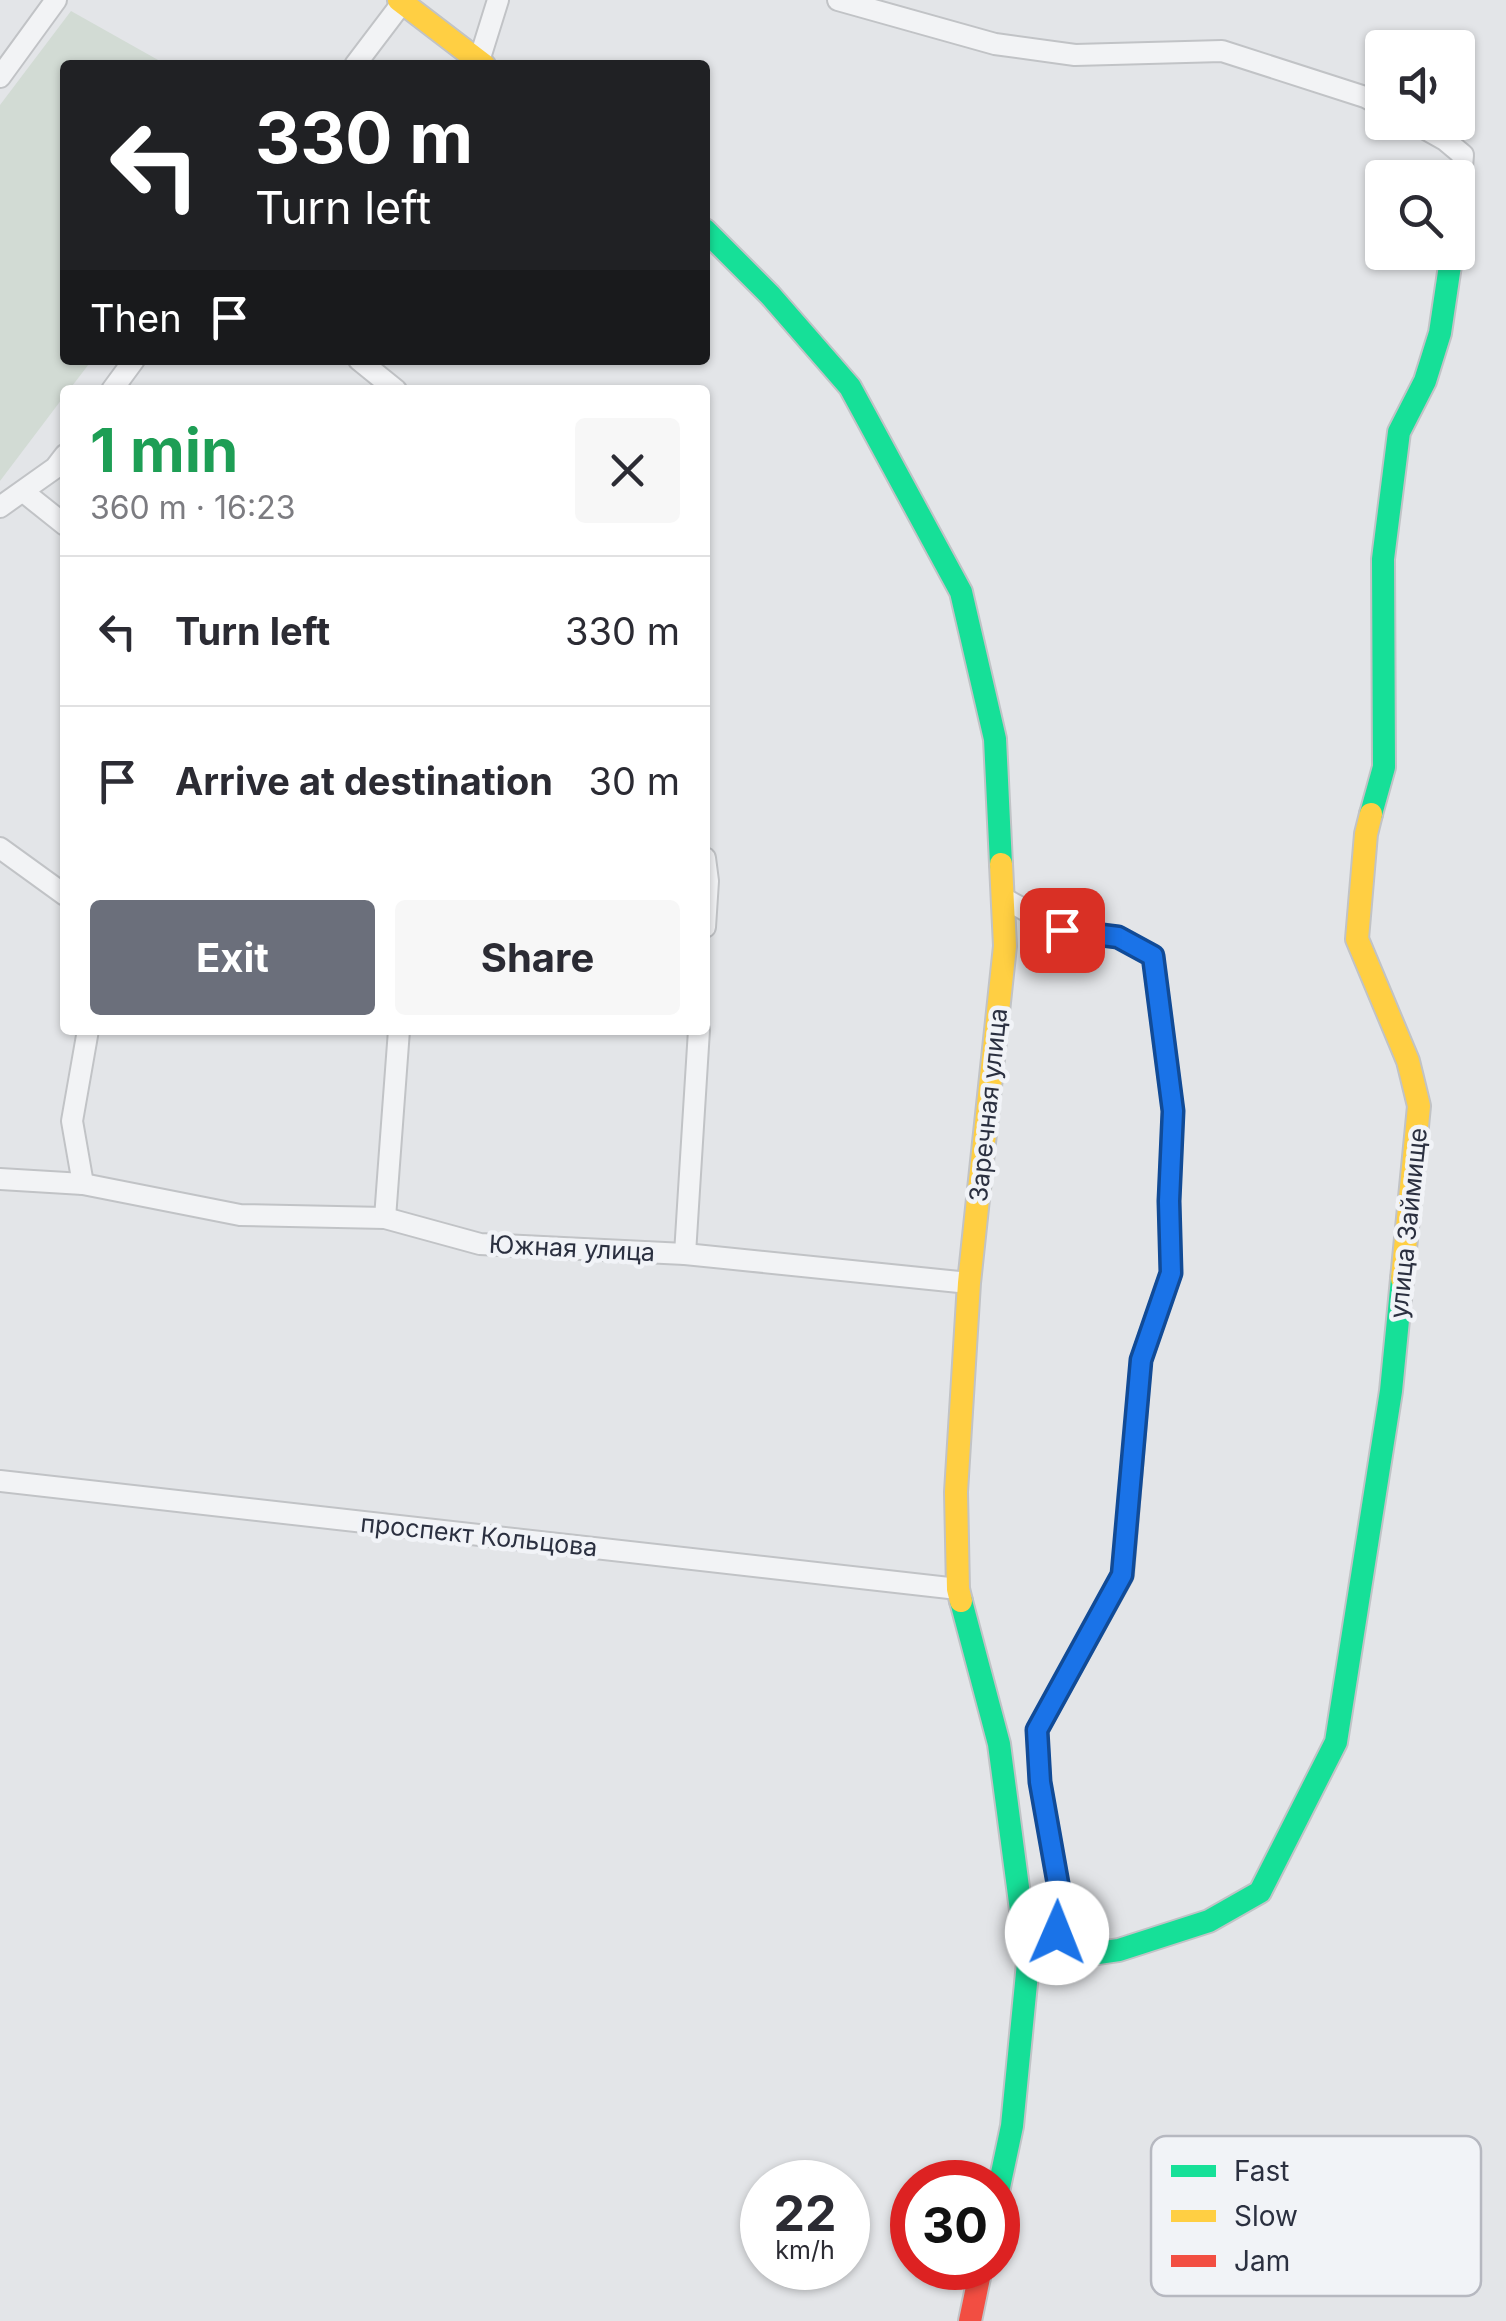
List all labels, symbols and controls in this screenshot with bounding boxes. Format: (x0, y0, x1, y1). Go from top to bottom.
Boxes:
map controls (1365, 30, 1475, 270)
button: sound (1365, 30, 1475, 140)
text: 330 m (255, 95, 473, 180)
icon: left (90, 100, 220, 230)
button: search (1365, 160, 1475, 270)
text: Turn left (255, 180, 431, 235)
icon: arrive (202, 290, 257, 345)
text: Then (90, 295, 182, 341)
text: 1 min (90, 414, 238, 486)
button: close (575, 418, 680, 523)
text: 360 m · 16:23 (90, 488, 295, 527)
icon: left (90, 604, 145, 659)
text: Turn left (175, 608, 330, 654)
text: 330 m (565, 608, 680, 654)
icon: arrive (90, 754, 145, 809)
text: Arrive at destination (175, 758, 553, 804)
text: 30 m (589, 758, 680, 804)
pin (1020, 888, 1105, 973)
button: Exit (90, 900, 375, 1015)
button: Share (395, 900, 680, 1015)
icon: arrive (1035, 903, 1090, 958)
street label: Заречная улица (963, 1007, 1013, 1203)
street label: улица Займище (1383, 1126, 1433, 1320)
street label: Южная улица (488, 1229, 656, 1267)
street label: проспект Кольцова (359, 1508, 599, 1562)
position arrow (1005, 1881, 1109, 1985)
legend (1151, 2136, 1481, 2296)
text: Fast (1234, 2154, 1290, 2188)
speed limit sign: 30 (890, 2160, 1020, 2290)
text: 22 (774, 2183, 837, 2243)
text: Slow (1234, 2199, 1298, 2233)
text: km/h (775, 2235, 835, 2265)
text: Jam (1234, 2244, 1290, 2278)

